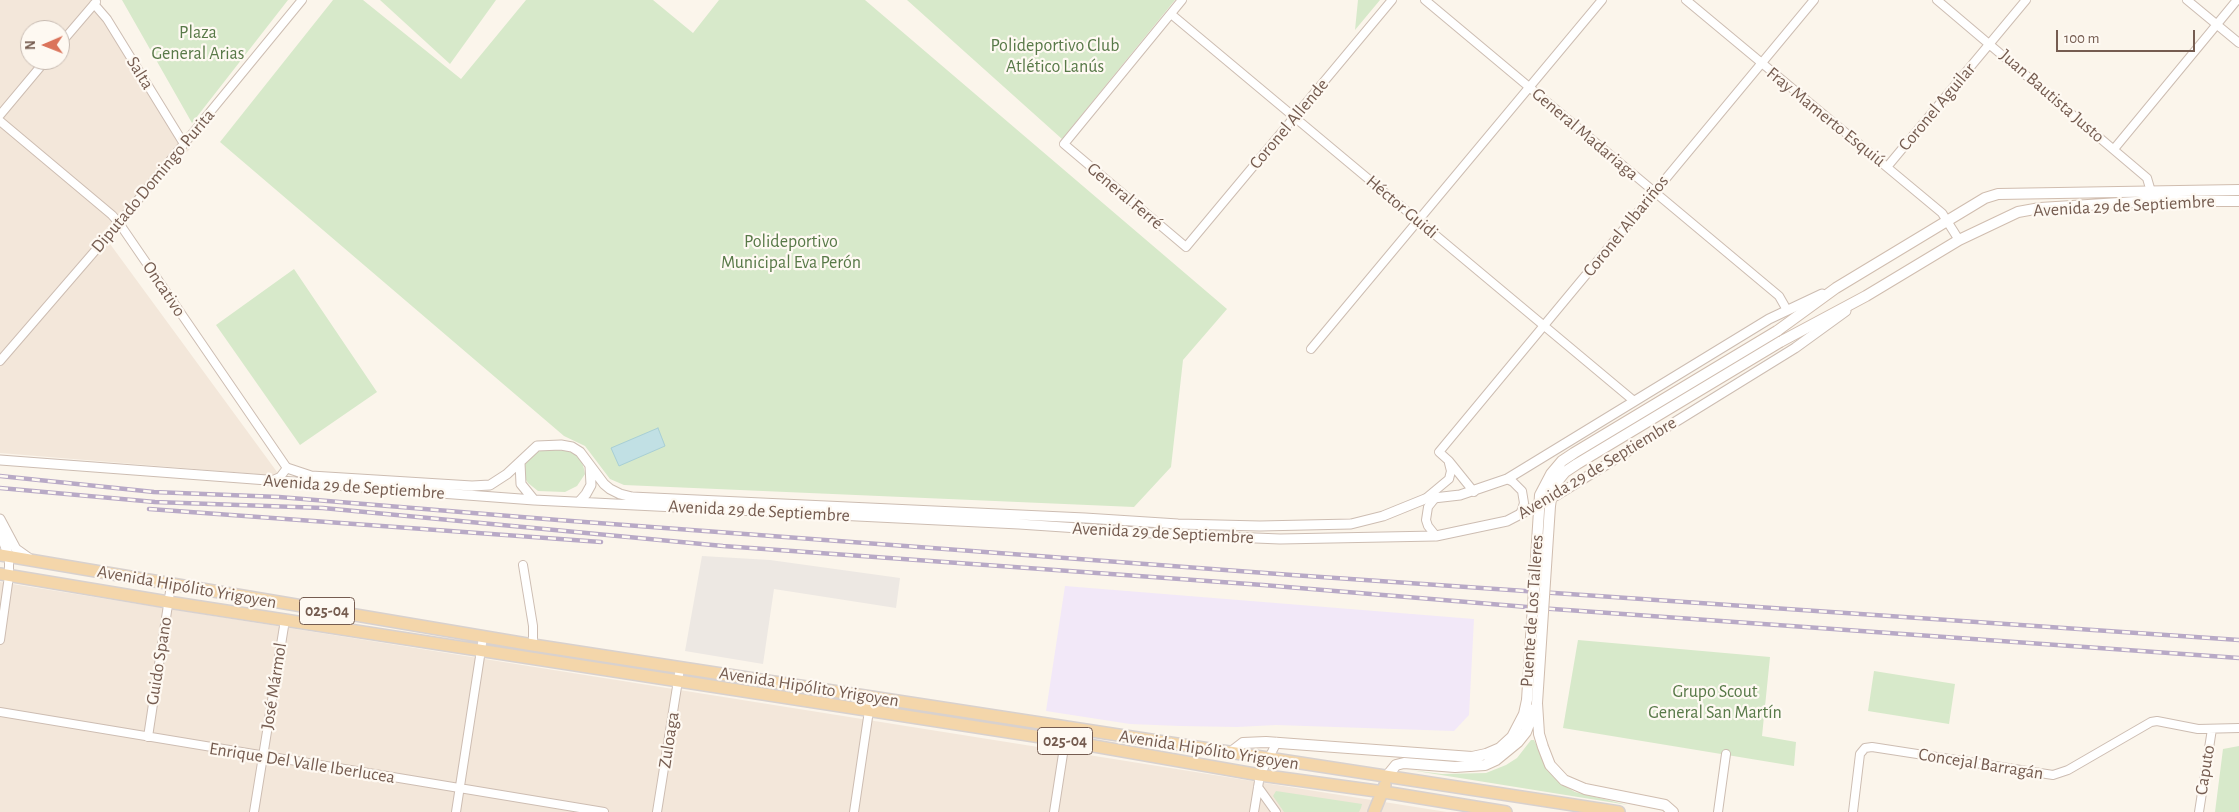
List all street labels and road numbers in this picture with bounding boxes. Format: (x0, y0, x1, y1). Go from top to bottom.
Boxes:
street label: Juan Bautista Justo (1995, 45, 2109, 147)
street label: Salta (122, 52, 158, 94)
street label: Coronel Aguilar (1894, 59, 1980, 155)
street label: Fray Mamerto Esquiú (1762, 62, 1890, 172)
street label: Coronel Allende (1245, 74, 1333, 174)
street label: General Madariaga (1527, 83, 1643, 185)
street label: Diputado Domingo Purita (87, 105, 219, 257)
street label: General Ferré (1082, 158, 1168, 234)
street label: Héctor Guidi (1361, 171, 1443, 243)
street label: Coronel Albariños (1578, 171, 1674, 281)
street label: Avenida 29 de Septiembre (2033, 190, 2215, 222)
street label: Oncativo (138, 257, 190, 321)
street label: Avenida 29 de Septiembre (1514, 412, 1680, 524)
street label: Avenida 29 de Septiembre (263, 470, 445, 504)
street label: Avenida 29 de Septiembre (668, 495, 850, 527)
street label: Avenida 29 de Septiembre (1072, 517, 1254, 549)
street label: Puente de Los Talleres (1516, 534, 1548, 688)
street label: Avenida Hipólito Yrigoyen (96, 561, 278, 613)
road number: 025-04 (300, 598, 354, 624)
street label: Guido Spano (141, 615, 177, 707)
street label: José Mármol (256, 641, 292, 731)
street label: Avenida Hipólito Yrigoyen (718, 662, 900, 712)
street label: Zuloaga (654, 710, 684, 770)
street label: Avenida Hipólito Yrigoyen (1118, 725, 1300, 775)
road number: 025-04 (1038, 728, 1092, 754)
street label: Enrique Del Valle Iberlucea (208, 738, 396, 788)
street label: Concejal Barragán (1917, 743, 2045, 785)
street label: Caputo (2190, 743, 2220, 797)

